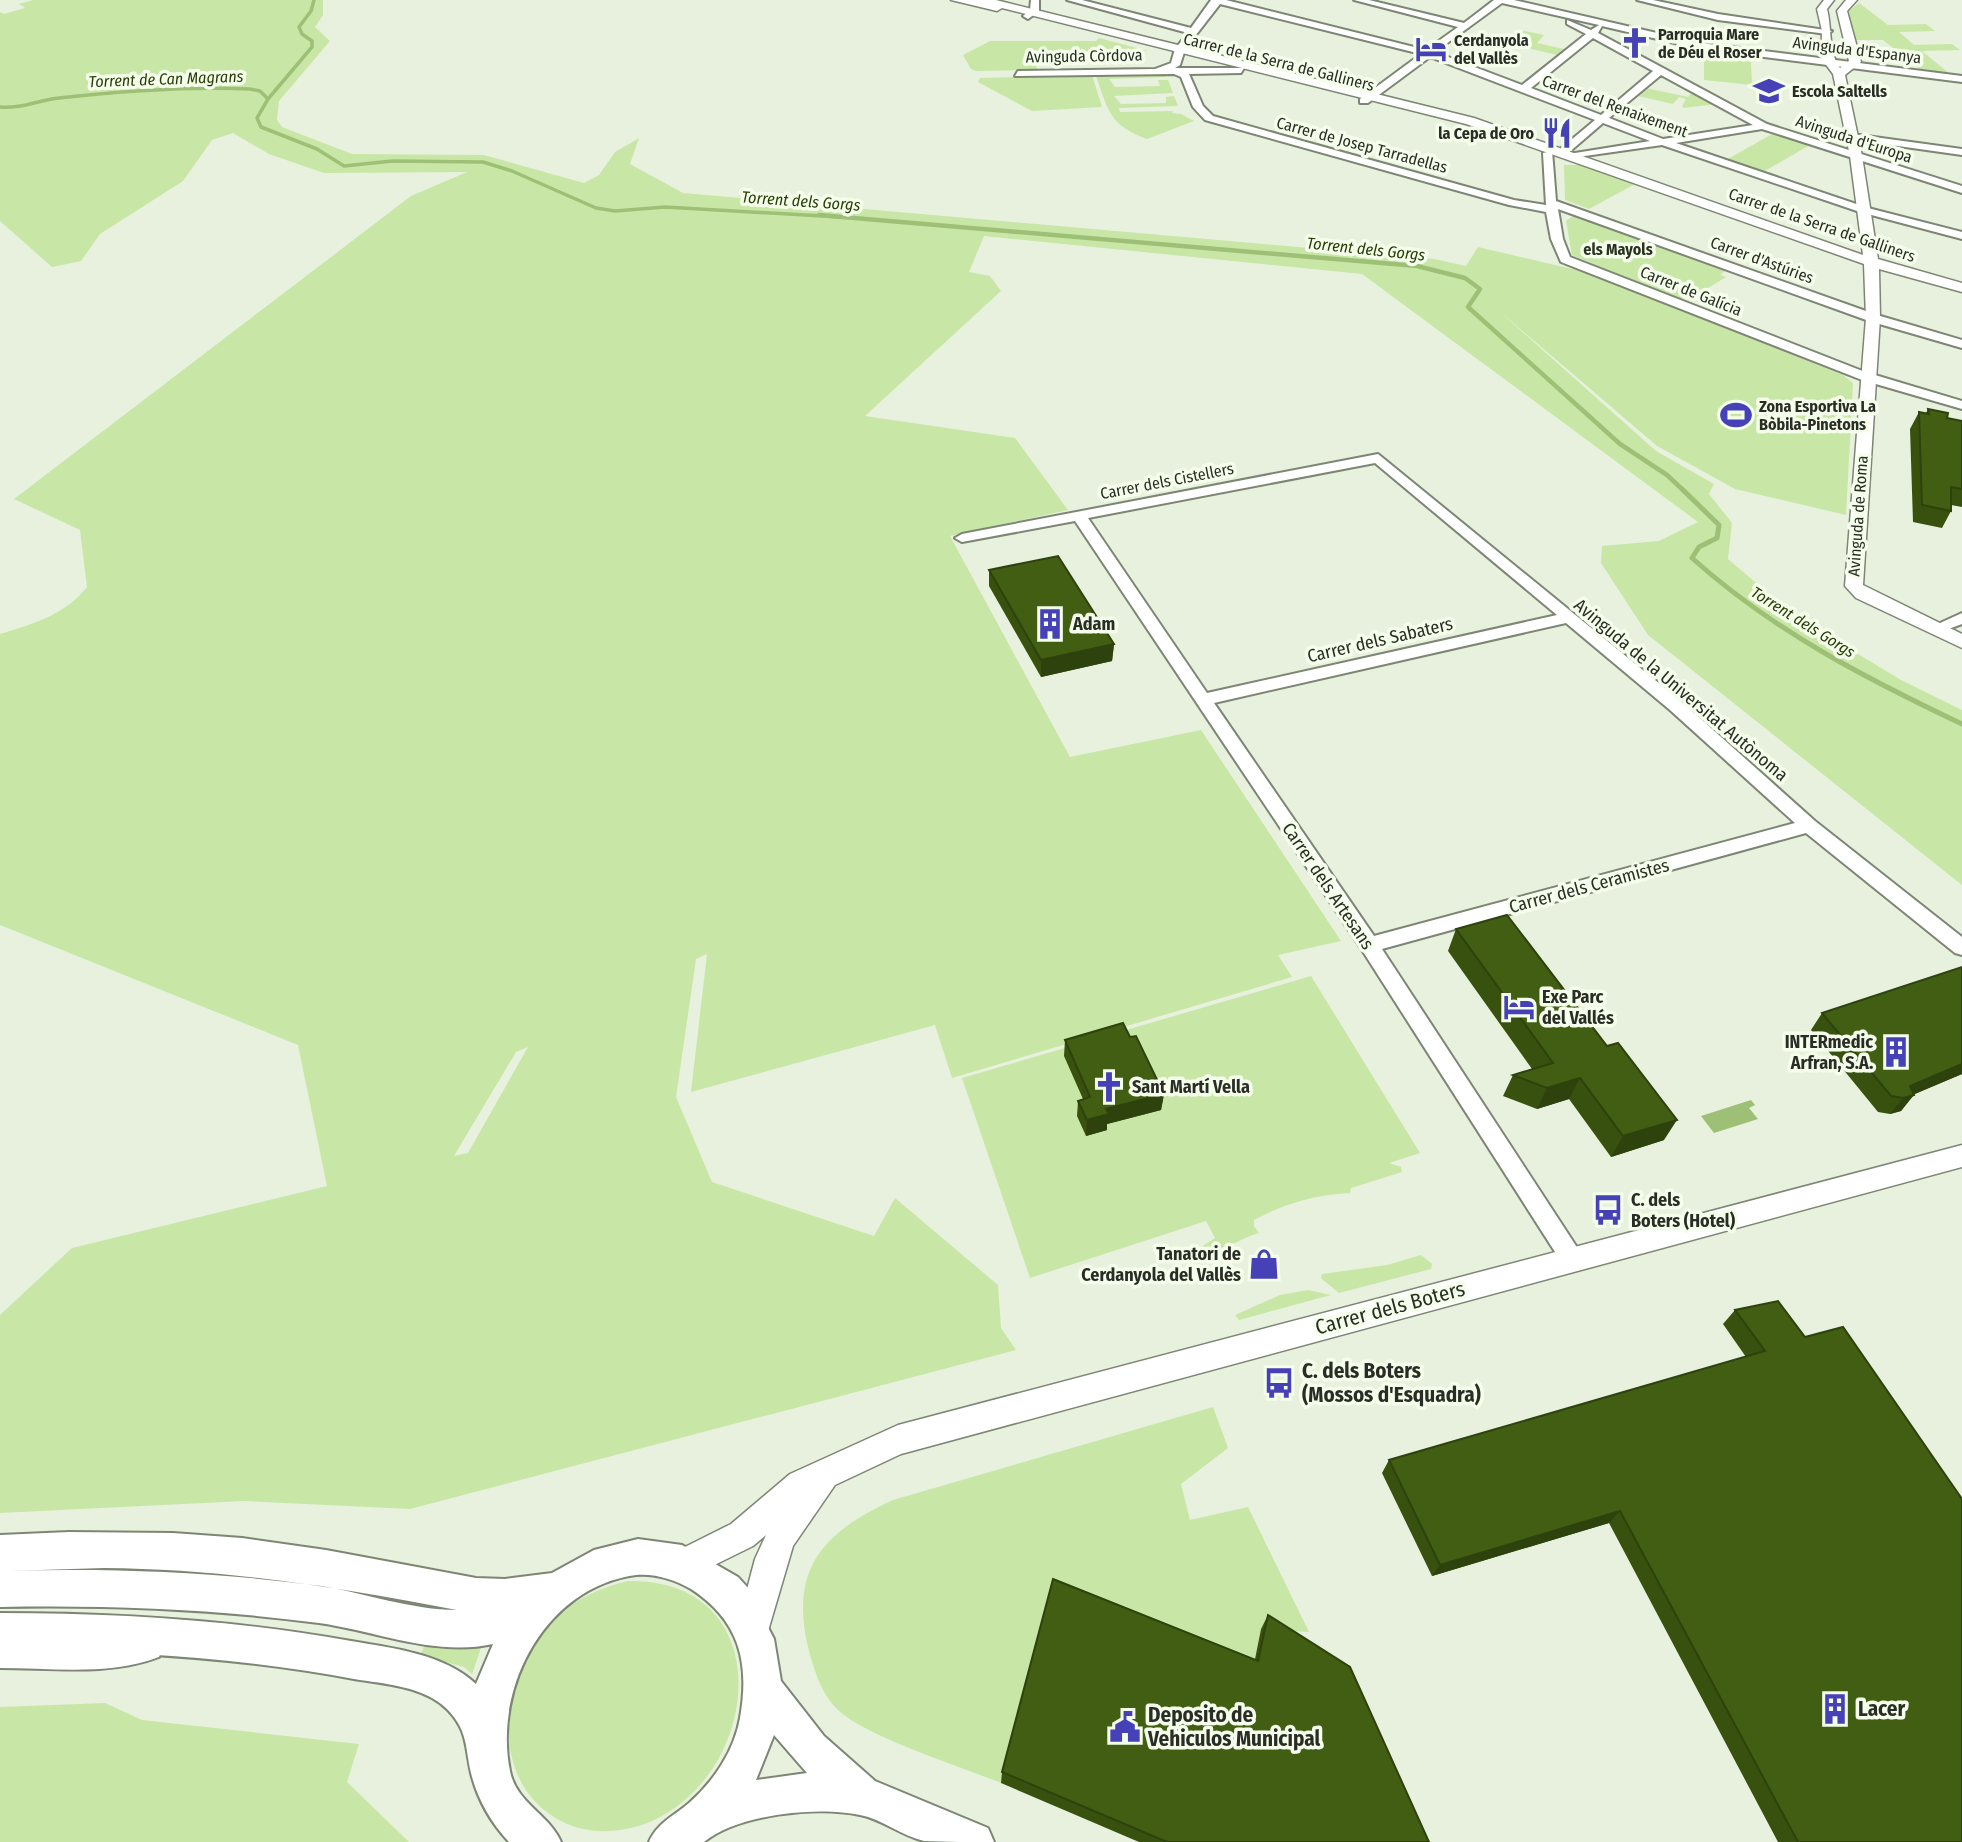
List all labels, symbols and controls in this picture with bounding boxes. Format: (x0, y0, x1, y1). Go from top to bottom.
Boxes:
place label: Parroquia Mare de Déu el Roser (1658, 25, 1762, 62)
church icon: Parroquia Mare de Déu el Roser (1618, 26, 1652, 60)
street label: Carrer de la Serra de Galliners (1182, 29, 1377, 95)
place label: Cerdanyola del Vallès (1454, 31, 1529, 68)
hotel icon: Cerdanyola del Vallès (1414, 32, 1448, 66)
street label: Avinguda d'Espanya (1792, 33, 1922, 67)
street label: Avinguda Còrdova (1025, 45, 1143, 67)
water label: Torrent de Can Magrans (88, 67, 244, 91)
street label: Carrer del Renaixement (1540, 71, 1691, 141)
school or university icon: Escola Saltells (1752, 74, 1786, 108)
place label: Escola Saltells (1792, 82, 1887, 101)
street label: Avinguda d'Europa (1793, 111, 1915, 167)
street label: Carrer de Josep Tarradellas (1274, 113, 1450, 177)
restaurant icon: la Cepa de Oro (1540, 116, 1574, 150)
place label: la Cepa de Oro (1438, 124, 1534, 143)
street label: Carrer de la Serra de Galliners (1726, 184, 1918, 266)
water label: Torrent dels Gorgs (741, 187, 861, 215)
water label: Torrent dels Gorgs (1306, 233, 1426, 265)
street label: Carrer d'Astúries (1708, 233, 1816, 288)
district label: els Mayols (1583, 240, 1653, 259)
street label: Carrer de Galícia (1637, 262, 1745, 320)
place label: Zona Esportiva La Bòbila-Pinetons (1759, 397, 1876, 434)
sports icon: Zona Esportiva La Bòbila-Pinetons (1719, 398, 1753, 432)
street label: Avinguda de Roma (1844, 455, 1872, 577)
street label: Carrer dels Cistellers (1099, 459, 1235, 503)
water label: Torrent dels Gorgs (1748, 582, 1859, 662)
street label: Avinguda de la Universitat Autònoma (1570, 594, 1793, 786)
building icon: Adam (1033, 607, 1067, 641)
street label: Carrer dels Sabaters (1305, 612, 1455, 667)
place label: Adam (1072, 613, 1115, 635)
street label: Carrer dels Artesans (1277, 818, 1379, 954)
street label: Carrer dels Ceramistes (1506, 854, 1672, 918)
place label: Exe Parc del Vallés (1542, 986, 1614, 1029)
hotel icon: Exe Parc del Vallés (1502, 990, 1536, 1024)
place label: INTERmedic Arfran, S.A. (1785, 1031, 1873, 1074)
building icon: INTERmedic Arfran, S.A. (1879, 1035, 1913, 1069)
church icon: Sant Martí Vella (1092, 1070, 1126, 1104)
place label: Sant Martí Vella (1132, 1076, 1250, 1098)
place label: C. dels Boters (Hotel) (1631, 1189, 1736, 1232)
bus stop icon: C. dels Boters (Hotel) (1591, 1193, 1625, 1227)
place label: Tanatori de Cerdanyola del Vallès (1081, 1243, 1241, 1286)
shop icon: Tanatori de Cerdanyola del Vallès (1247, 1247, 1281, 1281)
street label: Carrer dels Boters (1312, 1276, 1468, 1340)
place label: C. dels Boters (Mossos d'Esquadra) (1302, 1358, 1481, 1408)
bus stop icon: C. dels Boters (Mossos d'Esquadra) (1262, 1366, 1296, 1400)
building icon: Lacer (1818, 1692, 1852, 1726)
place label: Lacer (1858, 1696, 1905, 1722)
place label: Deposito de Vehiculos Municipal (1147, 1702, 1320, 1752)
public building icon: Deposito de Vehiculos Municipal (1108, 1710, 1142, 1744)

